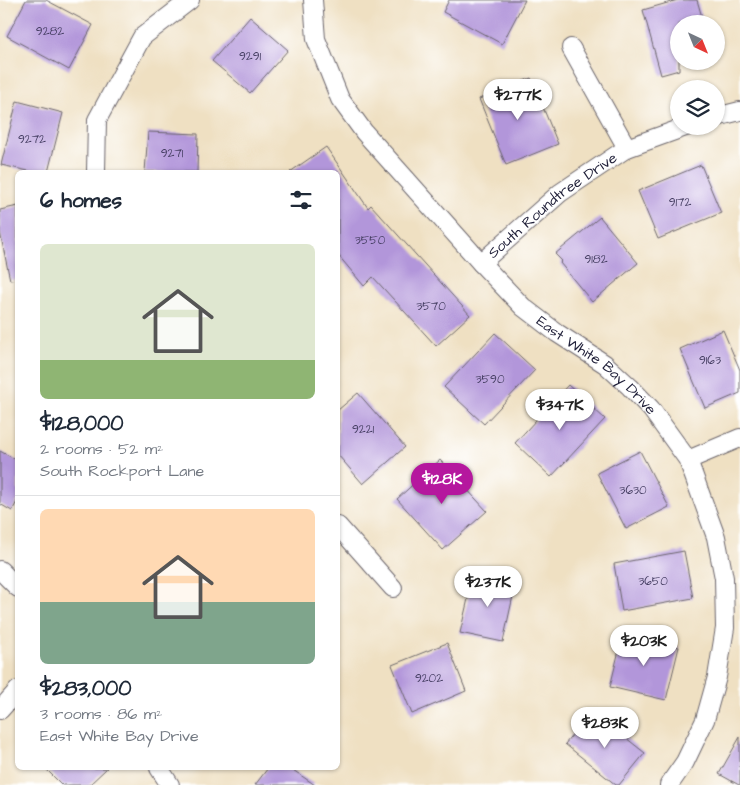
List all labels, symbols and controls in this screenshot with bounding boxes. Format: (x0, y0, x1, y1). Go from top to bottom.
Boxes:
north arrow (670, 15, 725, 70)
map controls (670, 15, 725, 135)
house number: 9282 (36, 23, 64, 40)
house number: 9291 (239, 48, 261, 65)
pin: $277K (483, 78, 553, 121)
button: layers (670, 80, 725, 135)
text: $277K (494, 84, 542, 106)
house number: 9272 (18, 131, 46, 148)
house number: 9271 (161, 145, 184, 162)
street label: South Roundtree Drive (483, 148, 621, 263)
text: 6 homes (40, 186, 122, 215)
icon: filters (287, 186, 315, 214)
house number: 9172 (669, 194, 691, 211)
house number: 3550 (355, 232, 386, 249)
house number: 9182 (584, 251, 608, 268)
icon: home (133, 276, 223, 366)
house number: 3570 (416, 298, 446, 315)
street label: East White Bay Drive (532, 311, 662, 419)
house number: 9163 (699, 352, 721, 369)
house number: 3590 (475, 371, 505, 388)
pin: $347K (525, 388, 595, 431)
text: $347K (536, 394, 584, 416)
text: $128,000 (40, 409, 124, 438)
house number: 9221 (352, 421, 375, 438)
text: 2 rooms · 52 m² (40, 438, 163, 460)
text: South Rockport Lane (40, 460, 204, 482)
pin: $128K (407, 462, 477, 505)
text: $128K (422, 468, 462, 490)
house number: 3630 (619, 482, 647, 499)
icon: home (133, 542, 223, 632)
pin: $237K (453, 566, 523, 608)
text: $237K (465, 571, 511, 593)
house number: 3650 (638, 573, 668, 590)
pin: $203K (609, 624, 679, 667)
text: $203K (621, 630, 667, 652)
house number: 9202 (415, 670, 443, 687)
text: $283,000 (40, 674, 132, 703)
text: 3 rooms · 86 m² (40, 703, 162, 725)
pin: $283K (570, 706, 640, 749)
text: $283K (582, 712, 628, 734)
text: East White Bay Drive (40, 725, 199, 747)

